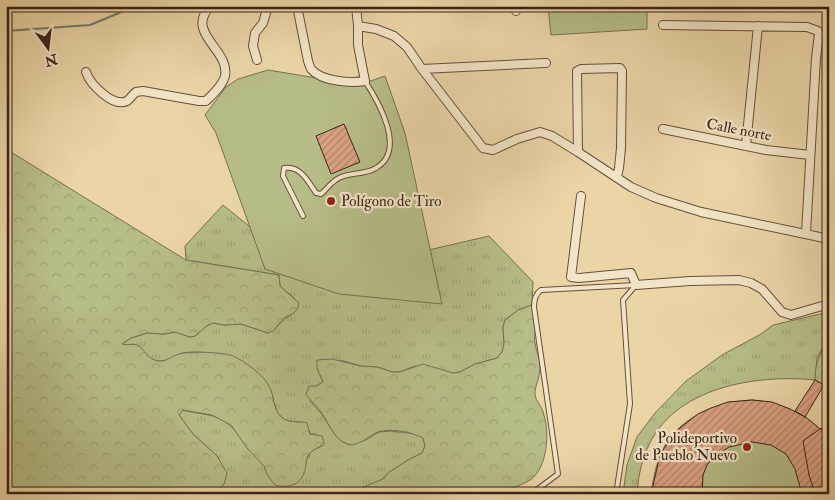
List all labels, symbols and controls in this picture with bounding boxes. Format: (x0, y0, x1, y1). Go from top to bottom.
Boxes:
north arrow (22, 22, 72, 72)
text: N (43, 50, 60, 70)
street label: Calle norte (705, 114, 773, 146)
place label: Polígono de Tiro (341, 192, 442, 211)
marker: Polígono de Tiro (325, 195, 337, 207)
place label: Polideportivo de Pueblo Nuevo (635, 429, 737, 465)
marker: Polideportivo de Pueblo Nuevo (741, 441, 753, 453)

